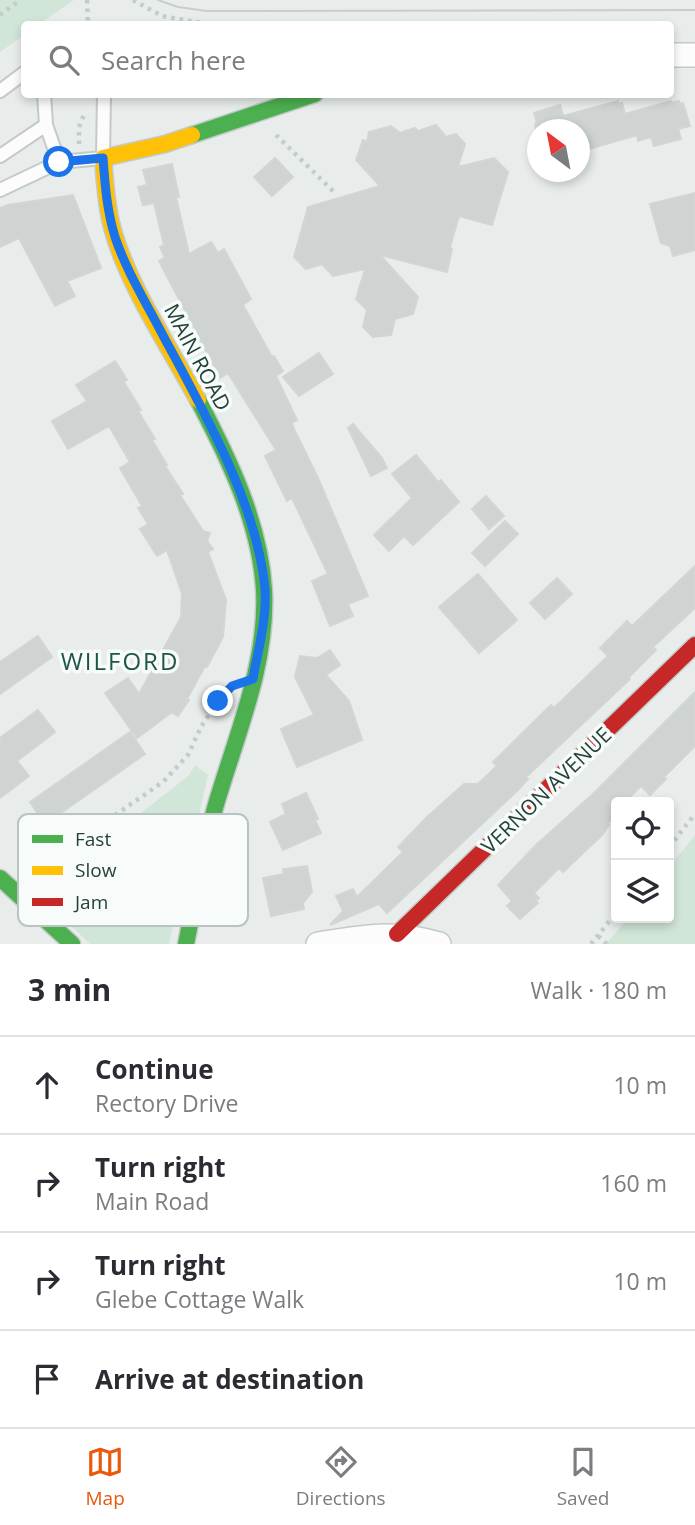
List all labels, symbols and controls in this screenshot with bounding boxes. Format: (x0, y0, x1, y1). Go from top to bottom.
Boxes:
search box (21, 21, 674, 98)
icon: search (45, 41, 83, 79)
text: Search here (101, 42, 246, 78)
north arrow (527, 119, 590, 182)
route start (43, 146, 74, 177)
street label: MAIN ROAD (158, 299, 238, 415)
district label: WILFORD (61, 644, 179, 677)
route end (202, 685, 233, 716)
street label: VERNON AVENUE (475, 721, 617, 859)
map controls (611, 797, 674, 923)
button: locate (611, 797, 674, 860)
legend (18, 814, 248, 926)
text: Fast (75, 826, 111, 852)
text: Slow (75, 857, 117, 883)
button: layers (611, 860, 674, 923)
text: Jam (73, 889, 108, 915)
text: 3 min (28, 969, 111, 1010)
text: Walk · 180 m (530, 974, 667, 1006)
text: Continue (95, 1051, 214, 1087)
icon: ahead (28, 1066, 66, 1104)
text: 10 m (613, 1069, 667, 1101)
text: Rectory Drive (95, 1087, 238, 1119)
text: Turn right (95, 1149, 226, 1185)
icon: right (28, 1164, 66, 1202)
text: 160 m (600, 1167, 667, 1199)
text: Main Road (95, 1185, 209, 1217)
text: Turn right (95, 1247, 226, 1283)
icon: right (28, 1262, 66, 1300)
text: 10 m (613, 1265, 667, 1297)
text: Glebe Cottage Walk (95, 1283, 304, 1315)
icon: arrive (28, 1360, 66, 1398)
text: Arrive at destination (95, 1361, 364, 1397)
tab: Map (86, 1443, 125, 1511)
tab: Directions (296, 1443, 386, 1511)
tab: Saved (557, 1443, 609, 1511)

